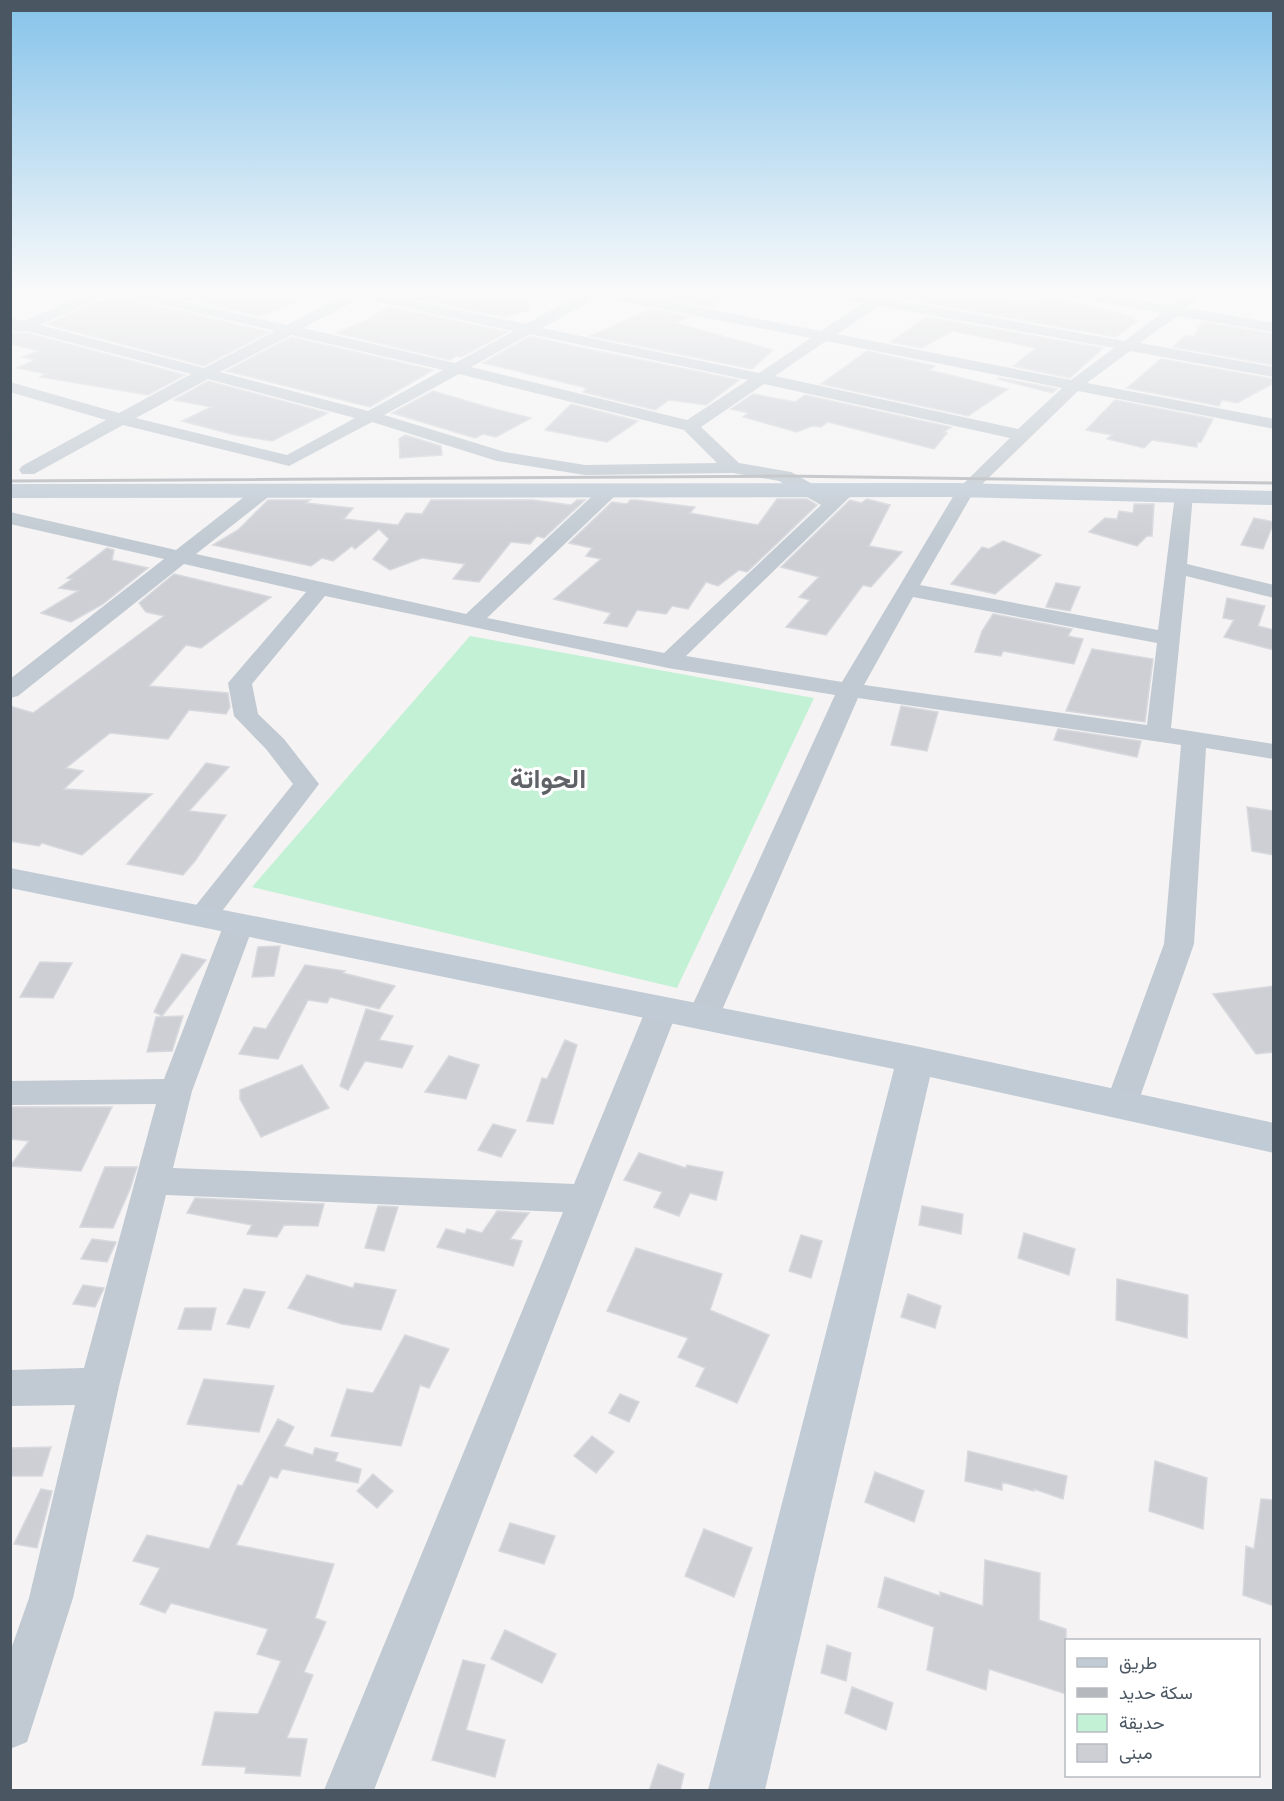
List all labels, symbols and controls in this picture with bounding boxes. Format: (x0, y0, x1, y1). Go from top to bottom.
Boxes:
district label: الحواتة (510, 760, 586, 796)
legend (1065, 1639, 1260, 1777)
text: طريق (1119, 1650, 1157, 1675)
text: سكة حديد (1119, 1680, 1193, 1705)
text: حديقة (1119, 1710, 1165, 1735)
text: مبنى (1119, 1740, 1153, 1765)

